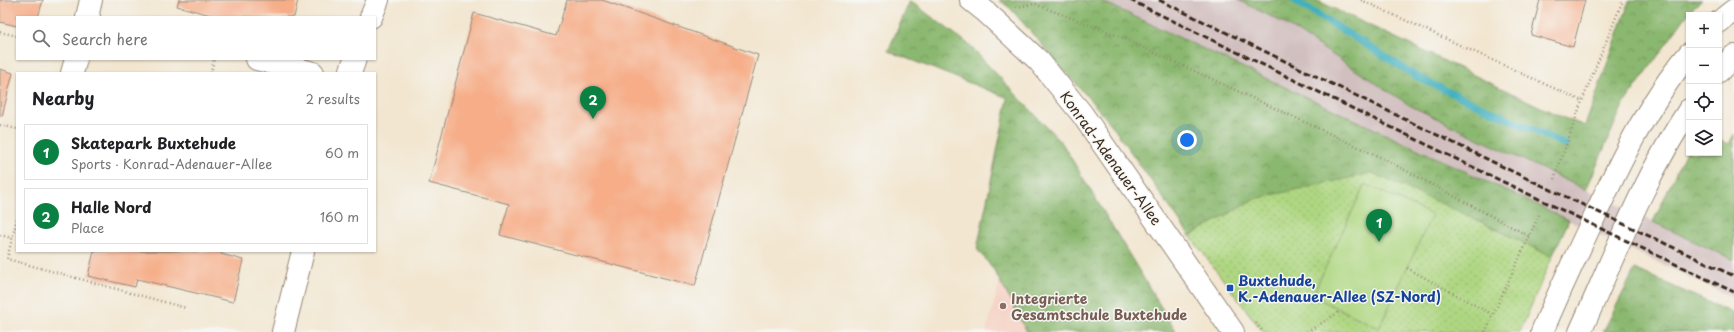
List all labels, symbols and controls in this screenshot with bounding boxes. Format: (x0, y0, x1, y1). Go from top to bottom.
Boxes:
map controls (1686, 12, 1722, 156)
button: + (1686, 12, 1722, 48)
search box (16, 16, 376, 60)
icon: search (30, 27, 52, 49)
text: Search here (62, 27, 148, 50)
button: − (1686, 48, 1722, 84)
button: locate (1686, 84, 1722, 120)
text: Nearby (32, 85, 94, 111)
pin: 2 (580, 86, 606, 119)
street label: Konrad-Adenauer-Allee (1055, 87, 1167, 230)
text: 2 results (306, 89, 360, 108)
button: layers (1686, 120, 1722, 156)
your location (1177, 130, 1197, 150)
text: Skatepark Buxtehude (71, 131, 236, 154)
text: 1 (43, 143, 49, 162)
text: 60 m (325, 143, 359, 162)
text: Sports · Konrad-Adenauer-Allee (71, 154, 272, 173)
text: Halle Nord (71, 195, 151, 218)
text: 2 (41, 207, 51, 226)
text: 160 m (320, 207, 359, 226)
pin: 1 (1366, 209, 1392, 242)
text: Place (71, 218, 104, 237)
place label: Buxtehude, K.-Adenauer-Allee (SZ-Nord) (1238, 270, 1441, 307)
marker: Buxtehude, K.-Adenauer-Allee (SZ-Nord) (1225, 283, 1235, 293)
place label: Integrierte Gesamtschule Buxtehude (1011, 288, 1188, 325)
marker: Integrierte Gesamtschule Buxtehude (998, 301, 1008, 311)

